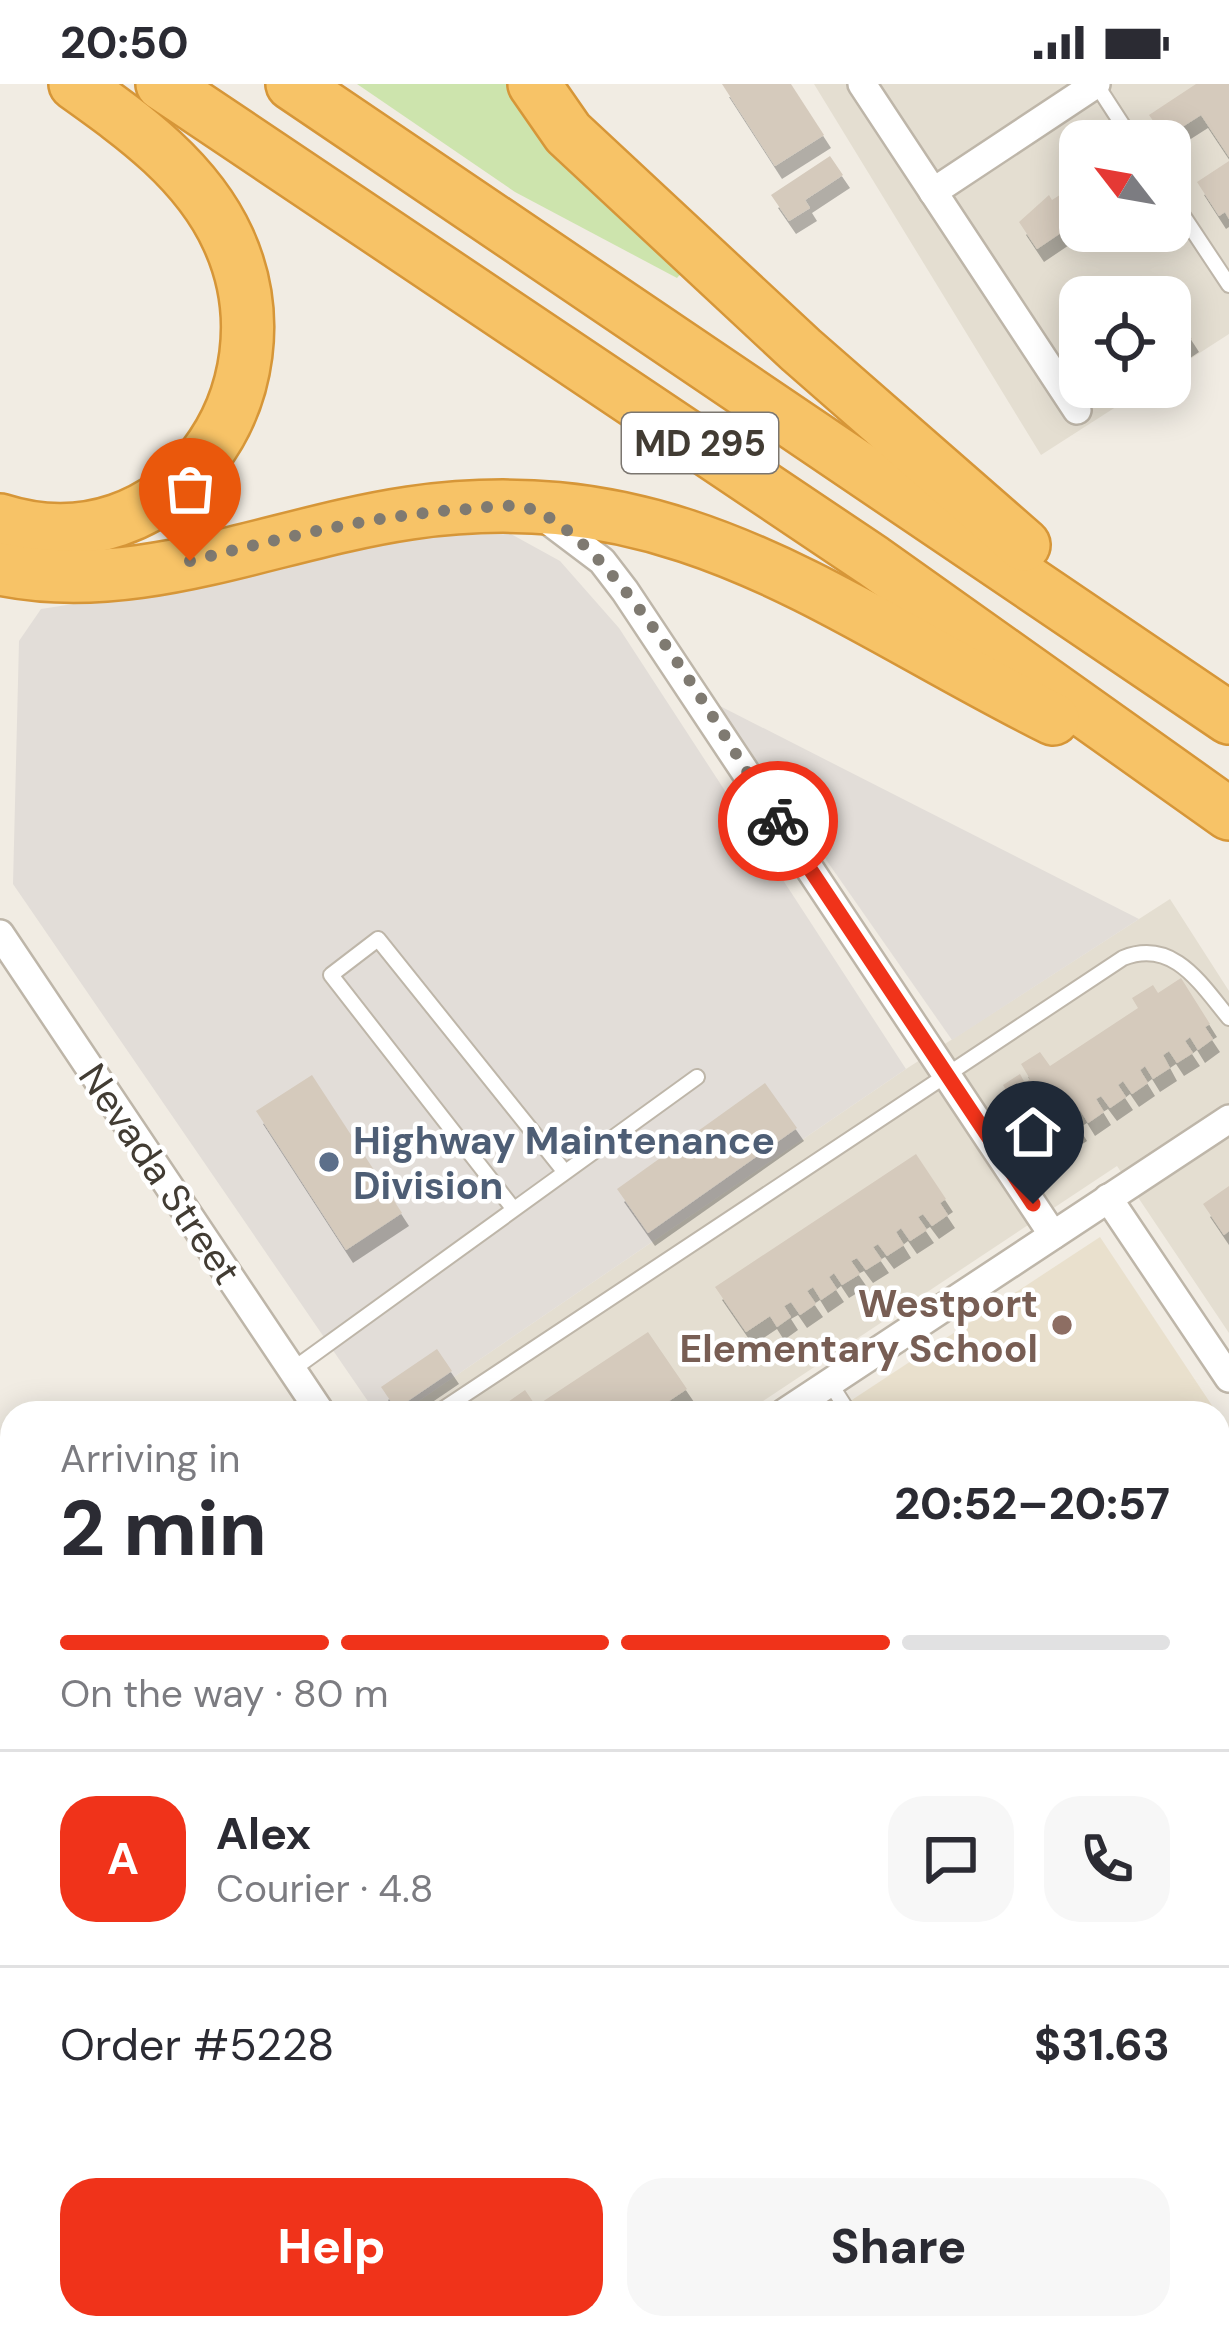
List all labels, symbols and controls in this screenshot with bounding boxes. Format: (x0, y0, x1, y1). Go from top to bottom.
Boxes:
text: 20:50 (60, 13, 189, 72)
north arrow (1059, 120, 1191, 252)
map controls (1059, 120, 1191, 408)
button: locate (1059, 276, 1191, 408)
road number: MD 295 (622, 413, 778, 473)
pin (139, 438, 241, 561)
icon: bag (157, 456, 223, 522)
courier (718, 761, 838, 881)
icon: bike (745, 788, 811, 854)
street label: Nevada Street (67, 1054, 253, 1294)
pin (982, 1081, 1084, 1204)
icon: home (1000, 1099, 1066, 1165)
place label: Highway Maintenance Division (353, 1115, 775, 1211)
marker: Highway Maintenance Division (316, 1149, 342, 1175)
place label: Westport Elementary School (679, 1278, 1038, 1374)
marker: Westport Elementary School (1049, 1312, 1075, 1338)
text: Arriving in (60, 1433, 240, 1484)
text: 20:52–20:57 (894, 1474, 1170, 1533)
text: 2 min (60, 1478, 267, 1579)
text: On the way · 80 m (60, 1668, 389, 1719)
button: chat (888, 1796, 1014, 1922)
button: phone (1044, 1796, 1170, 1922)
text: Alex (216, 1804, 311, 1863)
text: A (107, 1829, 139, 1888)
text: Courier · 4.8 (216, 1863, 433, 1914)
text: Order #5228 (60, 2015, 334, 2074)
text: $31.63 (1034, 2015, 1170, 2074)
button: Help (60, 2178, 603, 2316)
button: Share (627, 2178, 1170, 2316)

